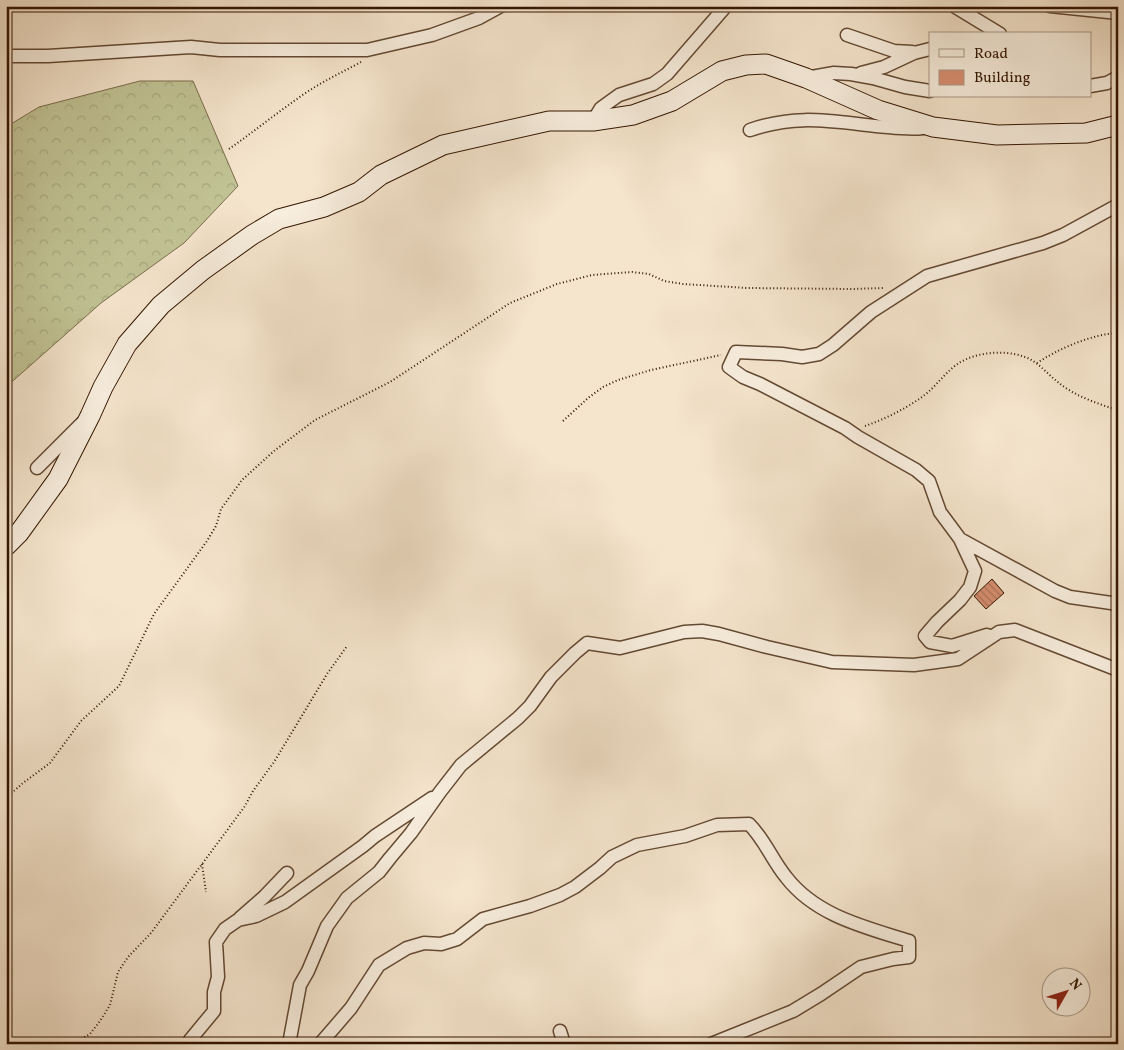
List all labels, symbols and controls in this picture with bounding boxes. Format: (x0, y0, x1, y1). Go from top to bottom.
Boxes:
legend (929, 32, 1092, 98)
text: Road (974, 44, 1008, 65)
text: Building (974, 68, 1031, 89)
north arrow (1042, 968, 1092, 1018)
text: N (1064, 975, 1086, 995)

